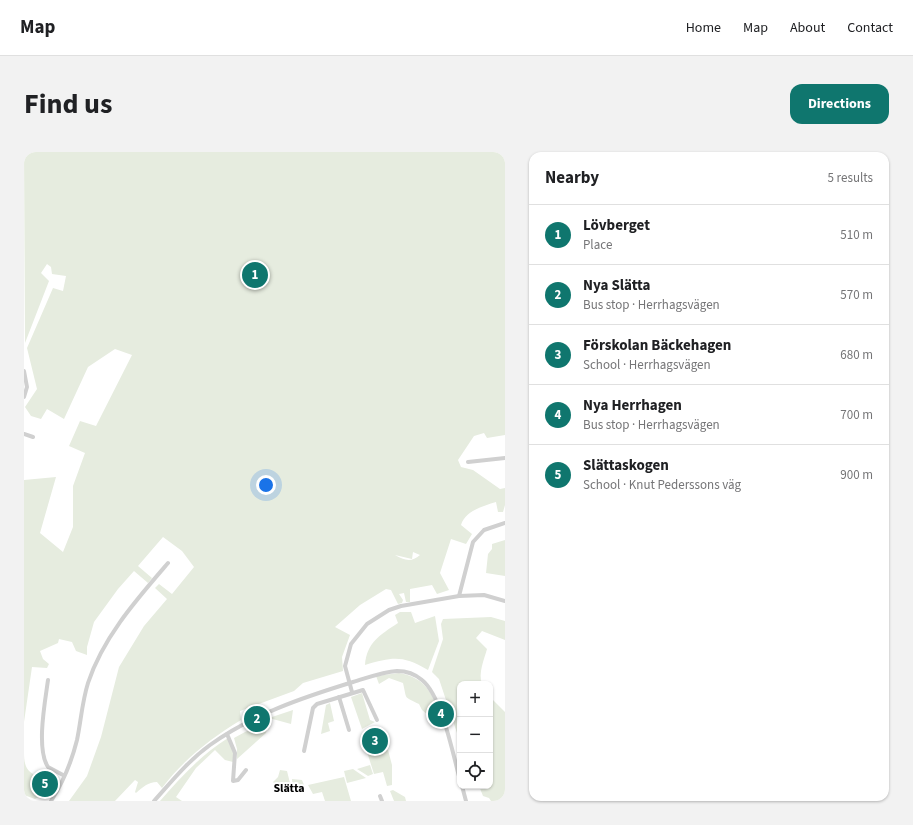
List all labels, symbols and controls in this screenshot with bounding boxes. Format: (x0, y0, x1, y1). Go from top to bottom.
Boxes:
text: Map (20, 14, 55, 41)
text: Home (686, 18, 721, 38)
text: Map (743, 18, 768, 38)
text: About (790, 18, 825, 38)
text: Contact (847, 18, 893, 38)
text: Find us (24, 84, 112, 124)
button: Directions (790, 84, 889, 124)
text: Nearby (545, 166, 599, 190)
text: 5 results (828, 169, 873, 187)
text: Lövberget (583, 215, 650, 236)
text: 1 (555, 226, 561, 244)
text: 510 m (840, 226, 873, 244)
text: Place (583, 236, 612, 254)
pin: 1 (242, 260, 268, 290)
text: Nya Slätta (583, 275, 650, 296)
text: 2 (555, 286, 561, 304)
text: 570 m (840, 286, 873, 304)
text: Bus stop · Herrhagsvägen (583, 296, 720, 314)
text: Förskolan Bäckehagen (583, 335, 731, 356)
text: 3 (555, 346, 561, 364)
text: 680 m (840, 346, 873, 364)
text: School · Herrhagsvägen (583, 356, 711, 374)
text: Nya Herrhagen (583, 395, 682, 416)
text: 4 (555, 406, 561, 424)
text: 700 m (840, 406, 873, 424)
text: Bus stop · Herrhagsvägen (583, 416, 720, 434)
text: Slättaskogen (583, 455, 669, 476)
text: 5 (555, 466, 561, 484)
text: 900 m (840, 466, 873, 484)
your location (256, 475, 276, 495)
text: School · Knut Pederssons väg (583, 476, 741, 494)
map controls (457, 681, 493, 789)
button: + (457, 681, 493, 717)
pin: 4 (428, 699, 454, 729)
pin: 2 (244, 704, 270, 734)
button: − (457, 717, 493, 753)
pin: 3 (362, 726, 388, 756)
button: locate (457, 753, 493, 789)
pin: 5 (32, 769, 58, 799)
district label: Slätta (273, 780, 305, 797)

